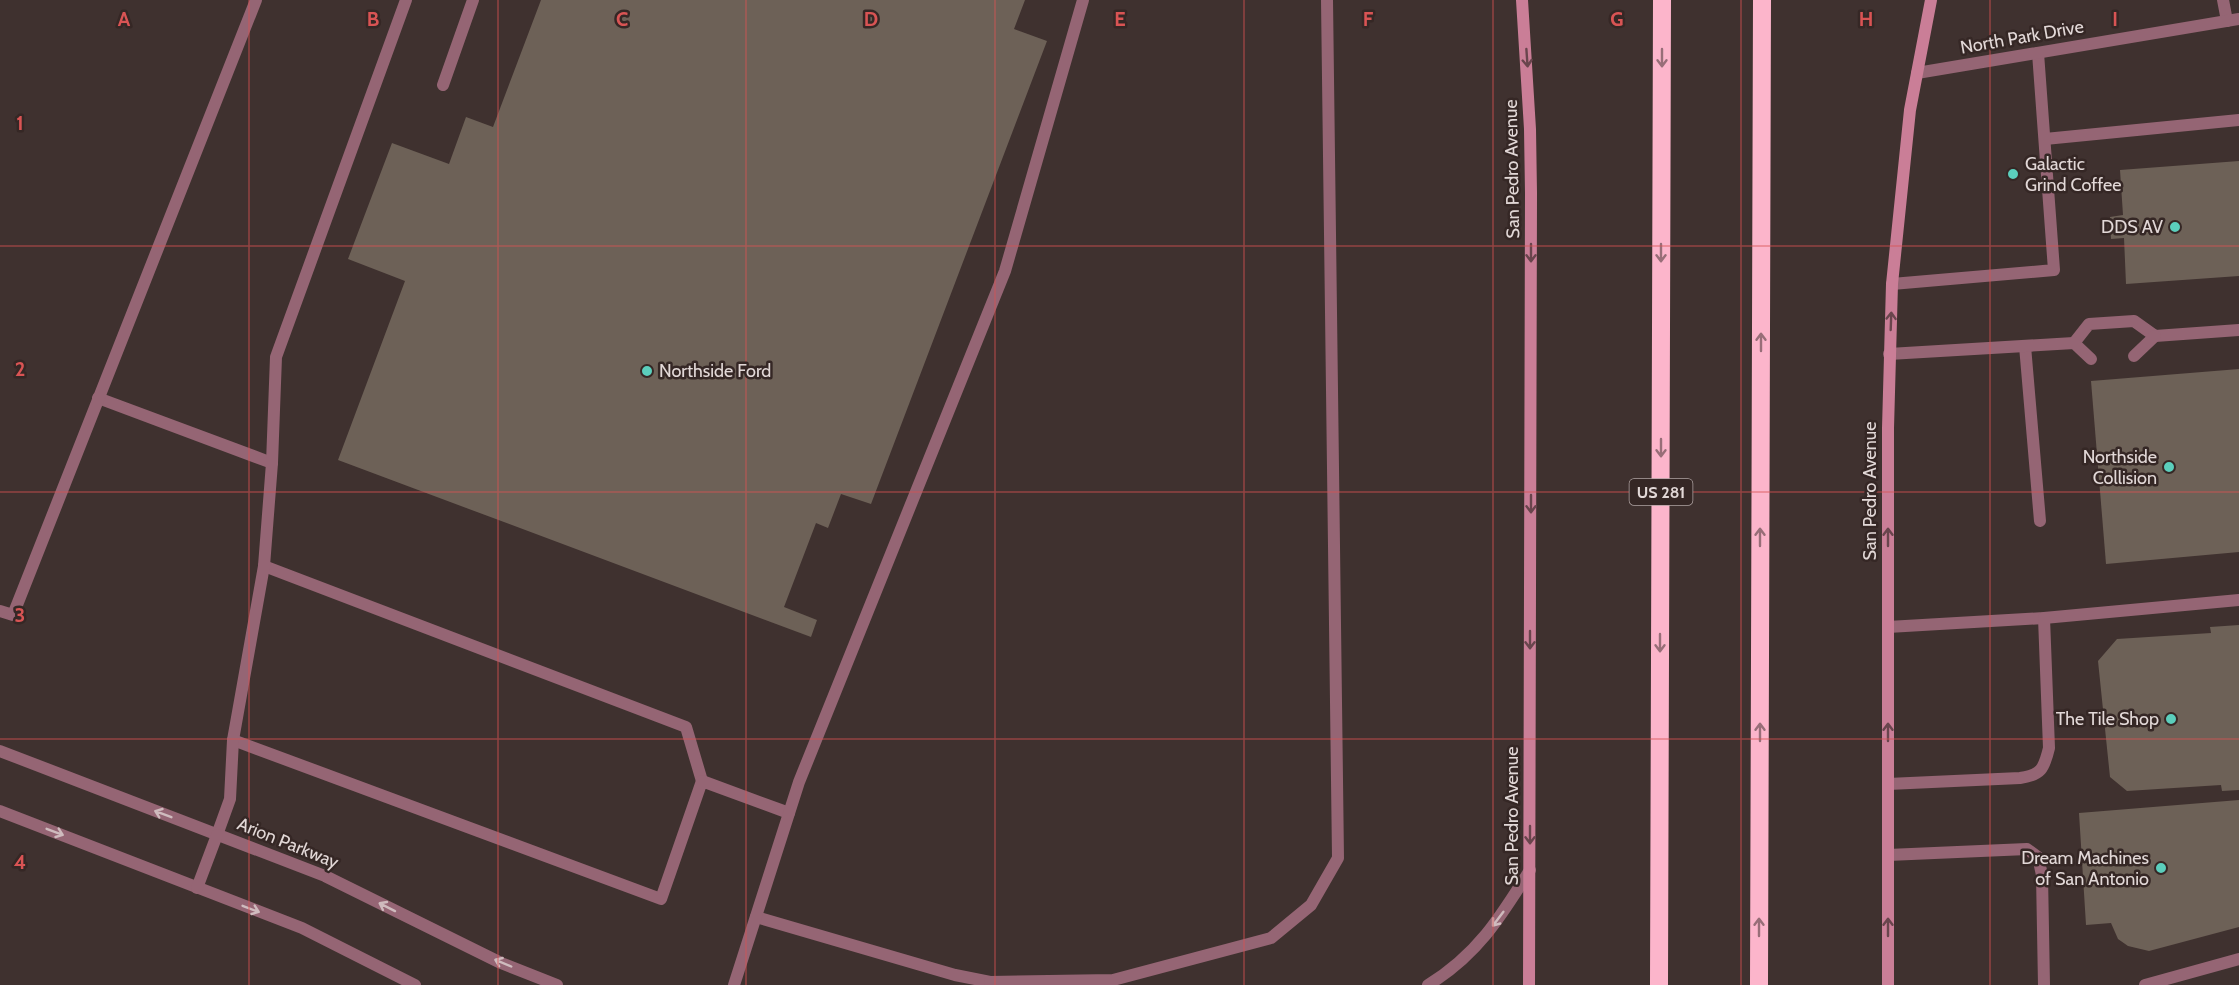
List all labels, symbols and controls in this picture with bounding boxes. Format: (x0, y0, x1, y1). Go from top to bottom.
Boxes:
text: A (118, 7, 131, 31)
text: B (367, 7, 379, 31)
text: C (616, 7, 628, 31)
text: D (864, 7, 878, 31)
text: E (1114, 7, 1126, 31)
text: F (1363, 7, 1374, 31)
text: G (1610, 7, 1624, 31)
text: H (1859, 7, 1873, 31)
text: I (2112, 7, 2118, 31)
street label: North Park Drive (1959, 15, 2085, 59)
one-way arrow (1521, 48, 1532, 68)
one-way arrow (1656, 48, 1668, 68)
street label: San Pedro Avenue (1500, 99, 1524, 239)
text: 1 (16, 111, 24, 135)
place label: Galactic Grind Coffee (2025, 153, 2121, 196)
marker: Galactic Grind Coffee (2006, 167, 2020, 181)
place label: DDS AV (2101, 216, 2163, 238)
marker: DDS AV (2168, 220, 2182, 234)
one-way arrow (1525, 243, 1537, 263)
one-way arrow (1655, 243, 1667, 263)
one-way arrow (1885, 311, 1896, 331)
one-way arrow (1755, 332, 1767, 352)
text: 2 (15, 357, 25, 381)
place label: Northside Ford (659, 360, 771, 382)
marker: Northside Ford (640, 364, 654, 378)
street label: San Pedro Avenue (1859, 421, 1881, 561)
one-way arrow (1655, 438, 1667, 458)
place label: Northside Collision (2083, 446, 2157, 489)
marker: Northside Collision (2162, 460, 2176, 474)
road number: US 281 (1630, 479, 1692, 505)
one-way arrow (1525, 493, 1537, 513)
one-way arrow (1754, 527, 1766, 547)
one-way arrow (1882, 527, 1894, 547)
text: 3 (15, 603, 25, 627)
one-way arrow (1524, 629, 1536, 649)
one-way arrow (1654, 633, 1666, 653)
place label: The Tile Shop (2056, 708, 2159, 730)
marker: The Tile Shop (2164, 712, 2178, 726)
one-way arrow (1754, 722, 1766, 742)
one-way arrow (1882, 722, 1894, 742)
street label: San Pedro Avenue (1501, 746, 1523, 886)
one-way arrow (154, 807, 173, 818)
street label: Arion Parkway (234, 813, 342, 873)
one-way arrow (1524, 824, 1536, 844)
one-way arrow (45, 828, 63, 839)
place label: Dream Machines of San Antonio (2021, 847, 2149, 890)
text: 4 (14, 850, 26, 874)
marker: Dream Machines of San Antonio (2154, 861, 2168, 875)
one-way arrow (378, 901, 396, 912)
one-way arrow (242, 904, 260, 915)
one-way arrow (1492, 911, 1504, 927)
one-way arrow (1753, 917, 1765, 937)
one-way arrow (1882, 917, 1894, 937)
one-way arrow (494, 957, 512, 968)

